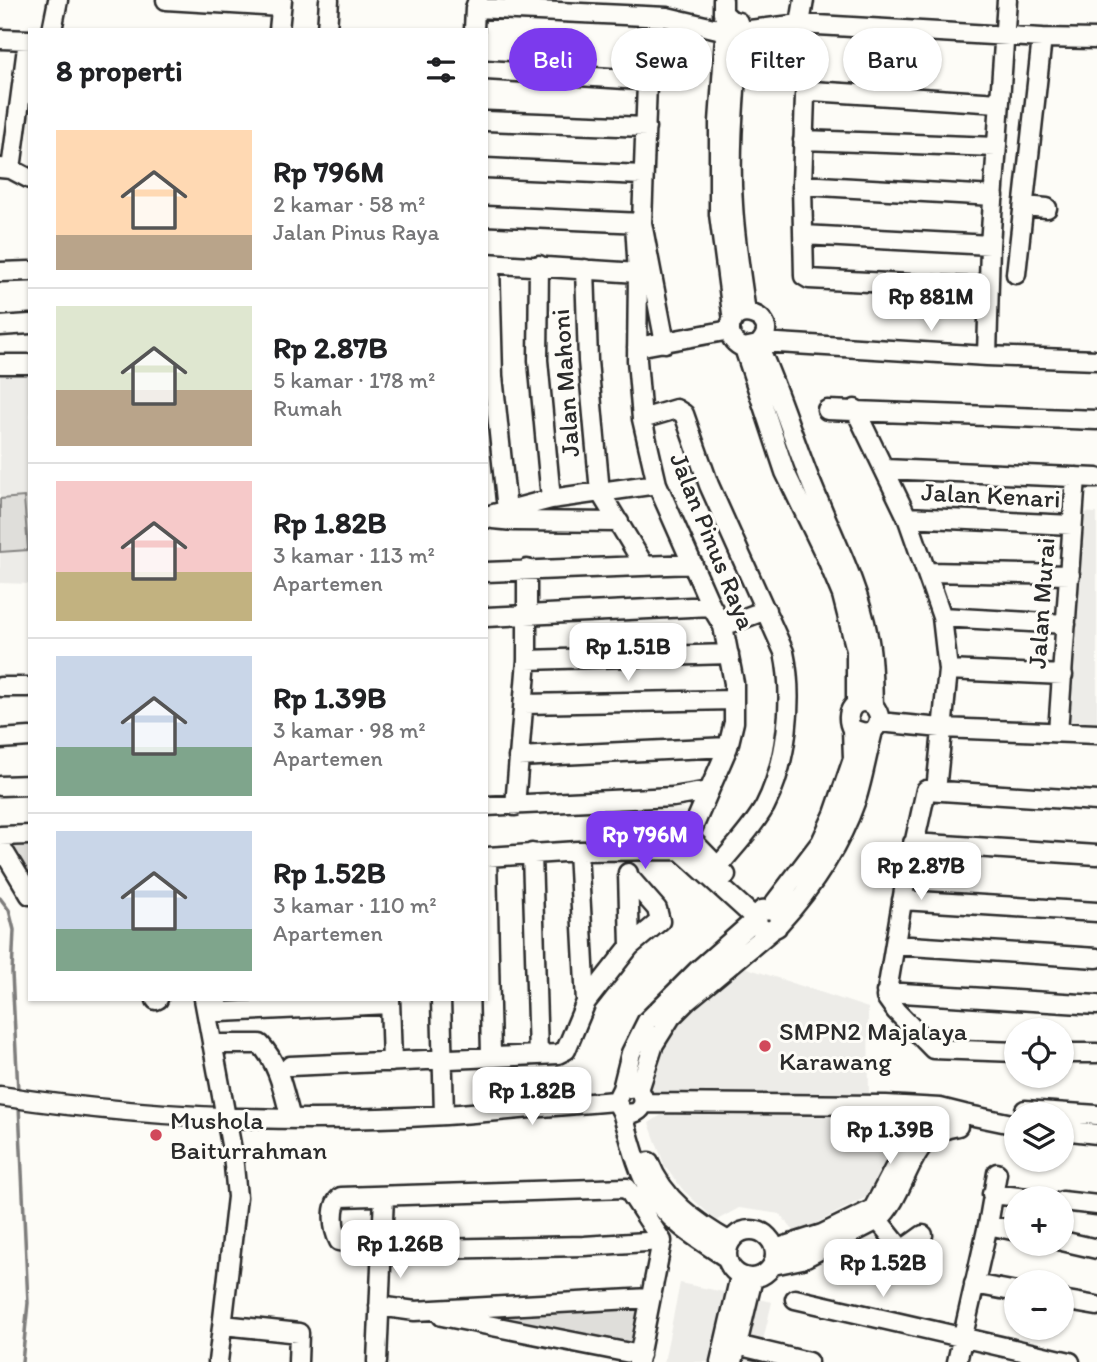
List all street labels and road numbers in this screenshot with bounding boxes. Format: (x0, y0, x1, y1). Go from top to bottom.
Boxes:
street label: Jalan Mahoni (544, 308, 586, 458)
street label: Jalan Pinus Raya (663, 448, 763, 635)
street label: Jalan Kenari (920, 475, 1062, 515)
street label: Jalan Murai (1020, 536, 1062, 670)

